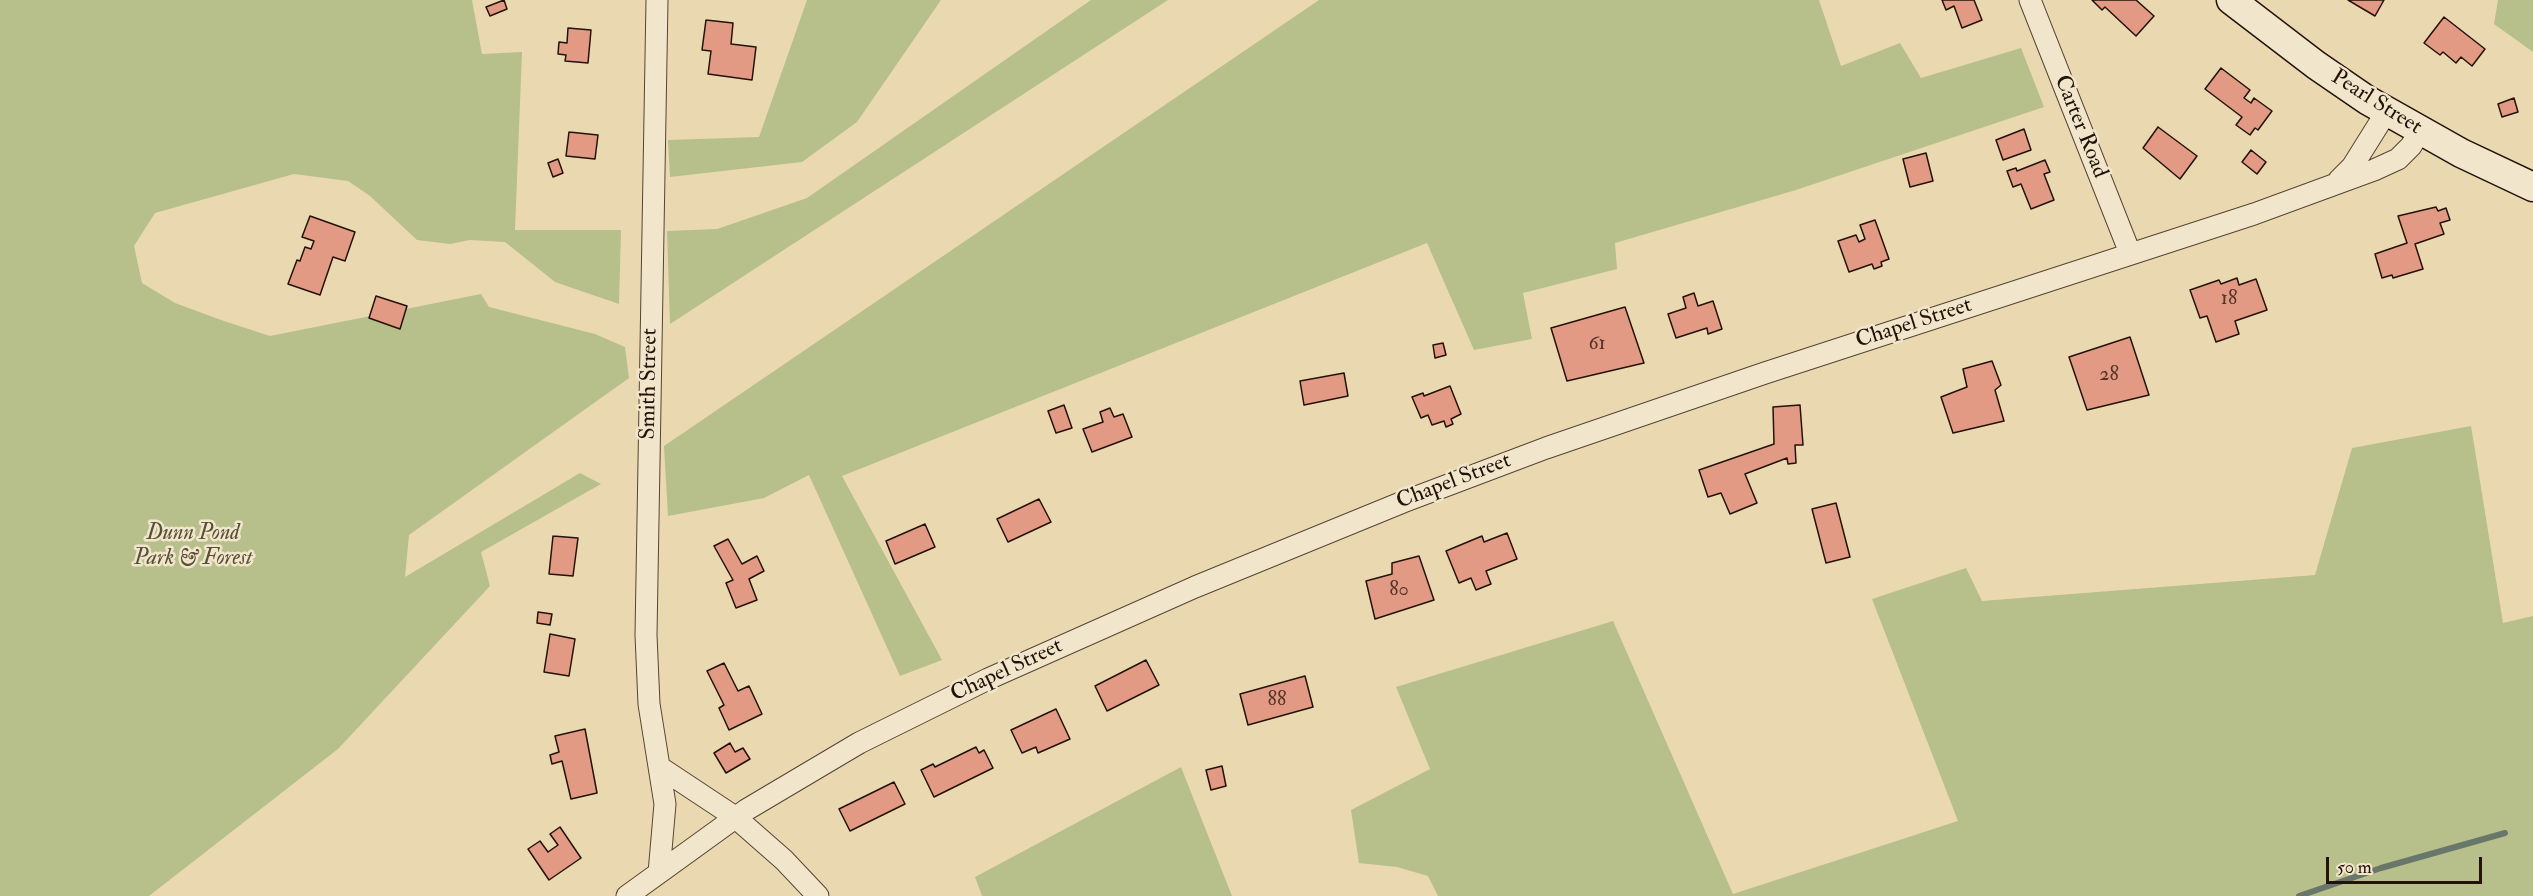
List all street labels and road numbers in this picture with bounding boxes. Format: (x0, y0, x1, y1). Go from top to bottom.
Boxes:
street label: Pearl Street (2326, 65, 2426, 141)
street label: Carter Road (2047, 72, 2113, 182)
street label: Chapel Street (1853, 293, 1975, 355)
street label: Smith Street (636, 328, 664, 440)
street label: Chapel Street (1393, 448, 1515, 516)
street label: Chapel Street (947, 634, 1067, 708)

